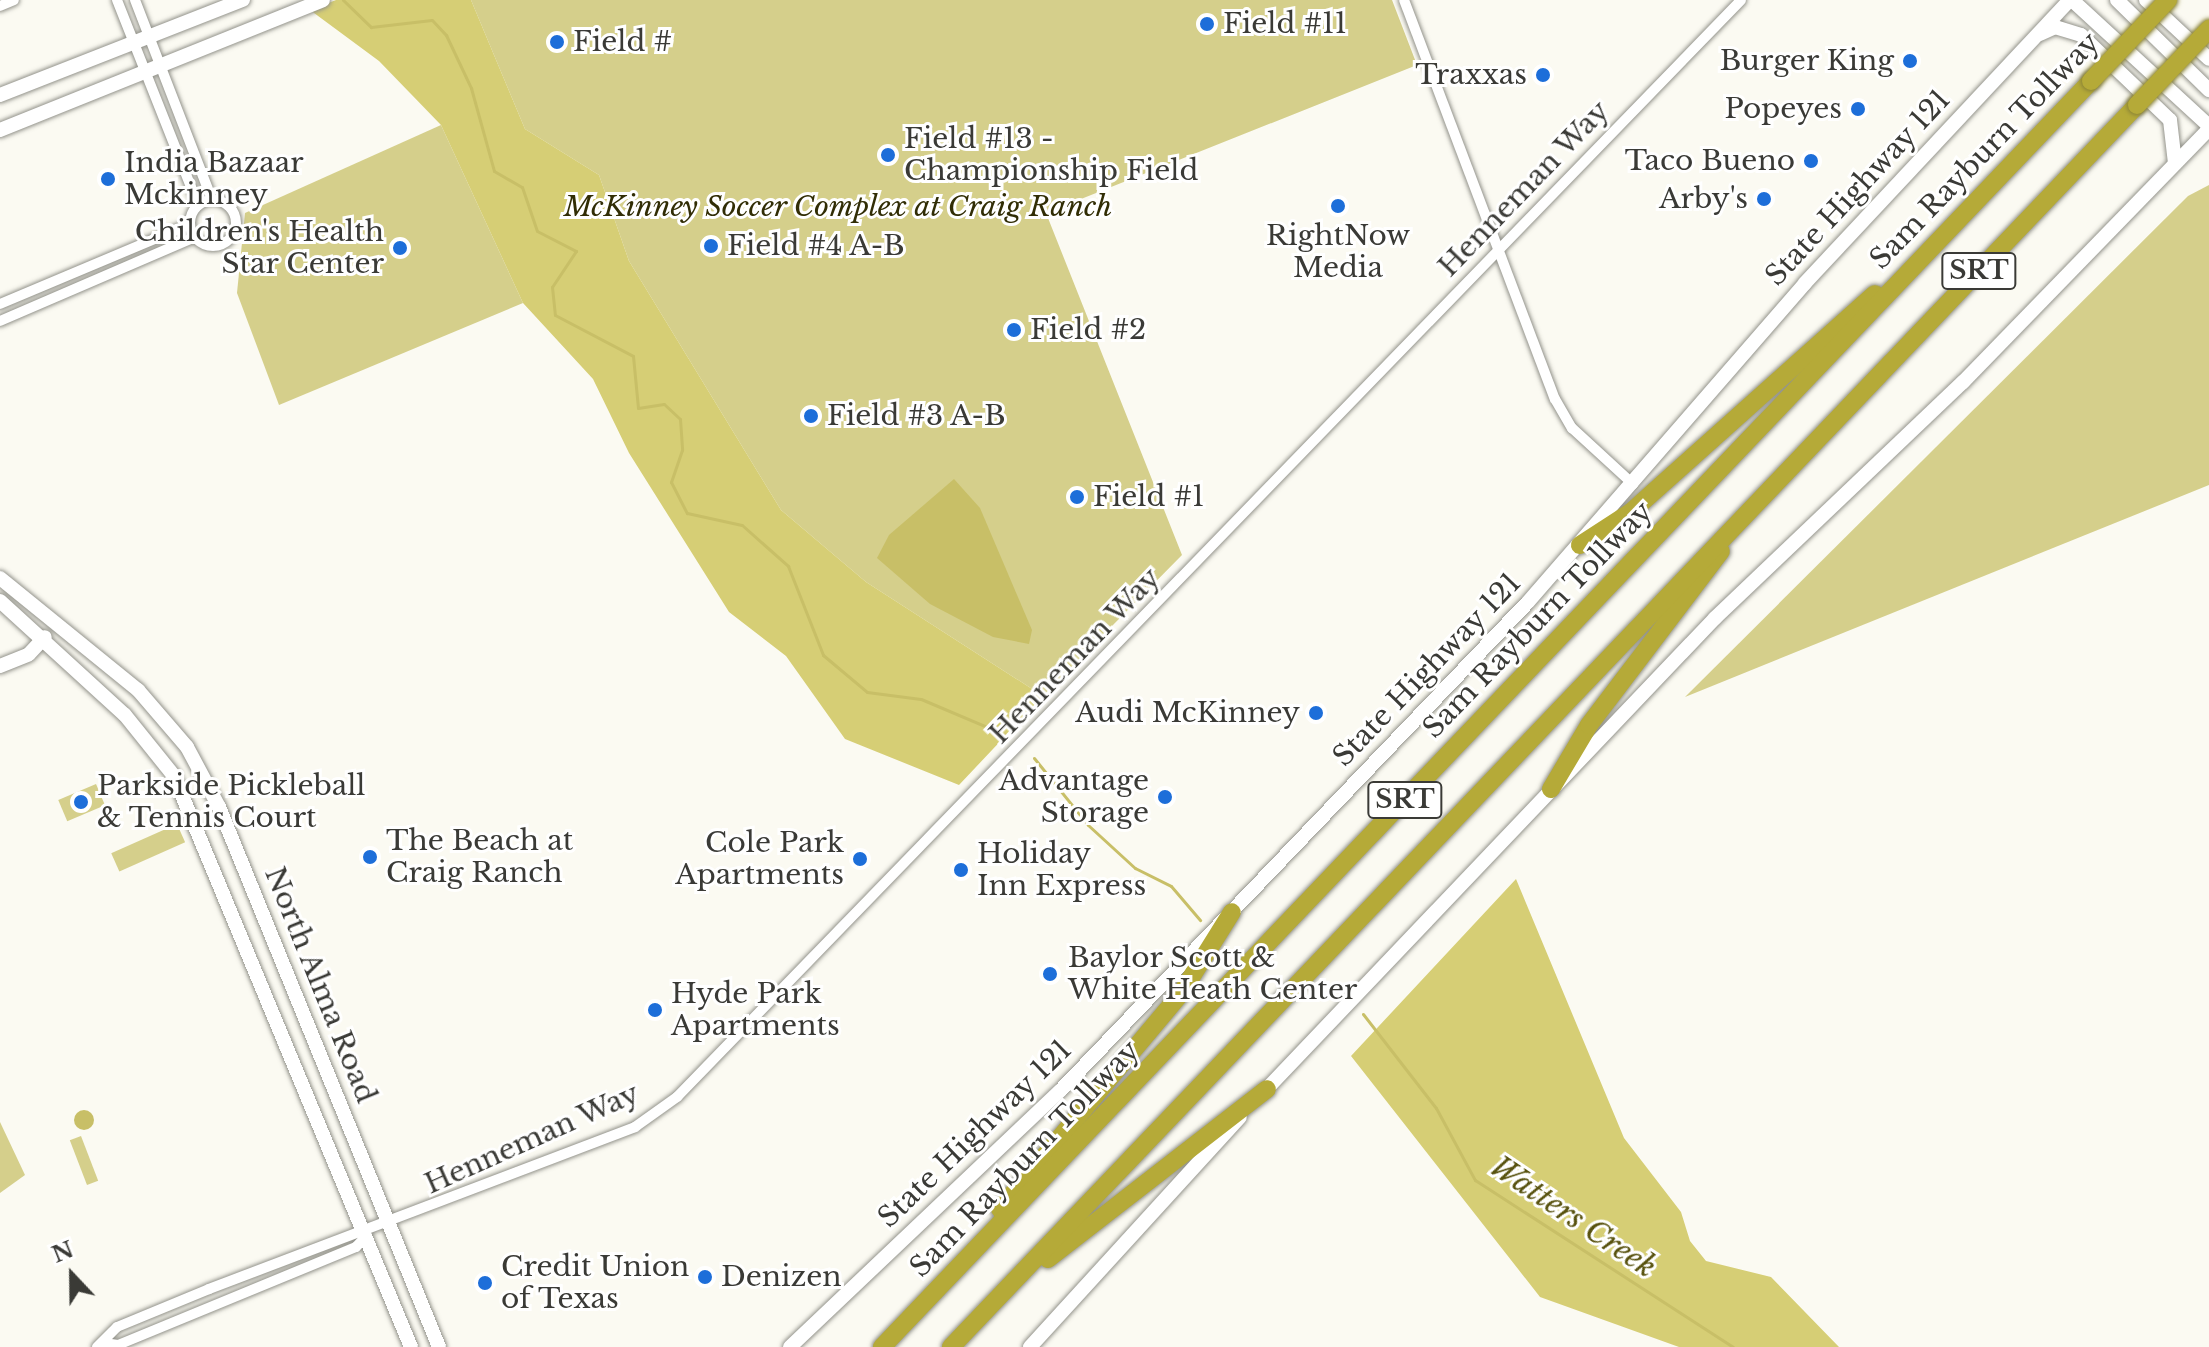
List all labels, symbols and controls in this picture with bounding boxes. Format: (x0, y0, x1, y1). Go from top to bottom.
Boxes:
place label: Field #11 (1223, 7, 1347, 41)
marker: Field #11 (1198, 15, 1216, 33)
place label: Field # (573, 25, 672, 59)
street label: Sam Rayburn Tollway (1863, 26, 2107, 276)
marker: Field # (548, 33, 566, 51)
place label: Burger King (1719, 44, 1894, 78)
marker: Burger King (1901, 52, 1919, 70)
place label: Traxxas (1415, 58, 1527, 92)
marker: Traxxas (1534, 66, 1552, 84)
street label: State Highway 121 (1758, 83, 1958, 293)
place label: Popeyes (1725, 92, 1842, 126)
street label: Henneman Way (1431, 94, 1617, 284)
marker: Popeyes (1849, 100, 1867, 118)
place label: Field #13 - Championship Field (904, 122, 1198, 188)
place label: Taco Bueno (1625, 144, 1795, 178)
place label: India Bazaar Mckinney (124, 146, 304, 212)
marker: Field #13 - Championship Field (879, 146, 897, 164)
marker: Taco Bueno (1802, 152, 1820, 170)
marker: India Bazaar Mckinney (99, 170, 117, 188)
place label: Arby's (1659, 182, 1748, 216)
park label: McKinney Soccer Complex at Craig Ranch (563, 190, 1113, 224)
marker: Arby's (1755, 190, 1773, 208)
marker: RightNow Media (1329, 197, 1347, 215)
place label: Children's Health Star Center (135, 215, 384, 281)
place label: RightNow Media (1266, 219, 1410, 285)
place label: Field #4 A-B (727, 229, 906, 263)
marker: Field #4 A-B (702, 237, 720, 255)
marker: Children's Health Star Center (391, 239, 409, 257)
road number: SRT (1941, 249, 2017, 293)
place label: Field #2 (1030, 313, 1146, 347)
marker: Field #2 (1005, 321, 1023, 339)
place label: Field #3 A-B (827, 399, 1007, 433)
marker: Field #3 A-B (802, 407, 820, 425)
place label: Field #1 (1093, 480, 1205, 514)
marker: Field #1 (1068, 488, 1086, 506)
street label: Sam Rayburn Tollway (1416, 495, 1660, 745)
street label: Henneman Way (982, 561, 1168, 751)
street label: State Highway 121 (1326, 566, 1528, 774)
place label: Audi McKinney (1075, 696, 1300, 730)
marker: Audi McKinney (1307, 704, 1325, 722)
place label: Advantage Storage (999, 764, 1149, 830)
place label: Parkside Pickleball & Tennis Court (97, 769, 365, 835)
road number: SRT (1367, 778, 1443, 822)
marker: Advantage Storage (1156, 788, 1174, 806)
marker: Parkside Pickleball & Tennis Court (72, 793, 90, 811)
place label: The Beach at Craig Ranch (386, 824, 573, 890)
place label: Cole Park Apartments (675, 826, 844, 892)
place label: Holiday Inn Express (977, 837, 1146, 903)
marker: The Beach at Craig Ranch (361, 848, 379, 866)
marker: Cole Park Apartments (851, 850, 869, 868)
marker: Holiday Inn Express (952, 861, 970, 879)
street label: North Alma Road (257, 862, 383, 1108)
place label: Baylor Scott & White Heath Center (1068, 941, 1357, 1007)
marker: Baylor Scott & White Heath Center (1039, 963, 1061, 985)
place label: Hyde Park Apartments (671, 977, 840, 1043)
marker: Hyde Park Apartments (646, 1001, 664, 1019)
street label: State Highway 121 (871, 1033, 1079, 1235)
street label: Sam Rayburn Tollway (903, 1034, 1147, 1284)
street label: Henneman Way (419, 1076, 645, 1202)
water label: Watters Creek (1483, 1148, 1663, 1286)
north arrow (32, 1235, 112, 1315)
text: N (48, 1236, 77, 1269)
place label: Credit Union of Texas (501, 1250, 689, 1316)
place label: Denizen (721, 1260, 842, 1294)
marker: Denizen (696, 1268, 714, 1286)
marker: Credit Union of Texas (476, 1274, 494, 1292)

